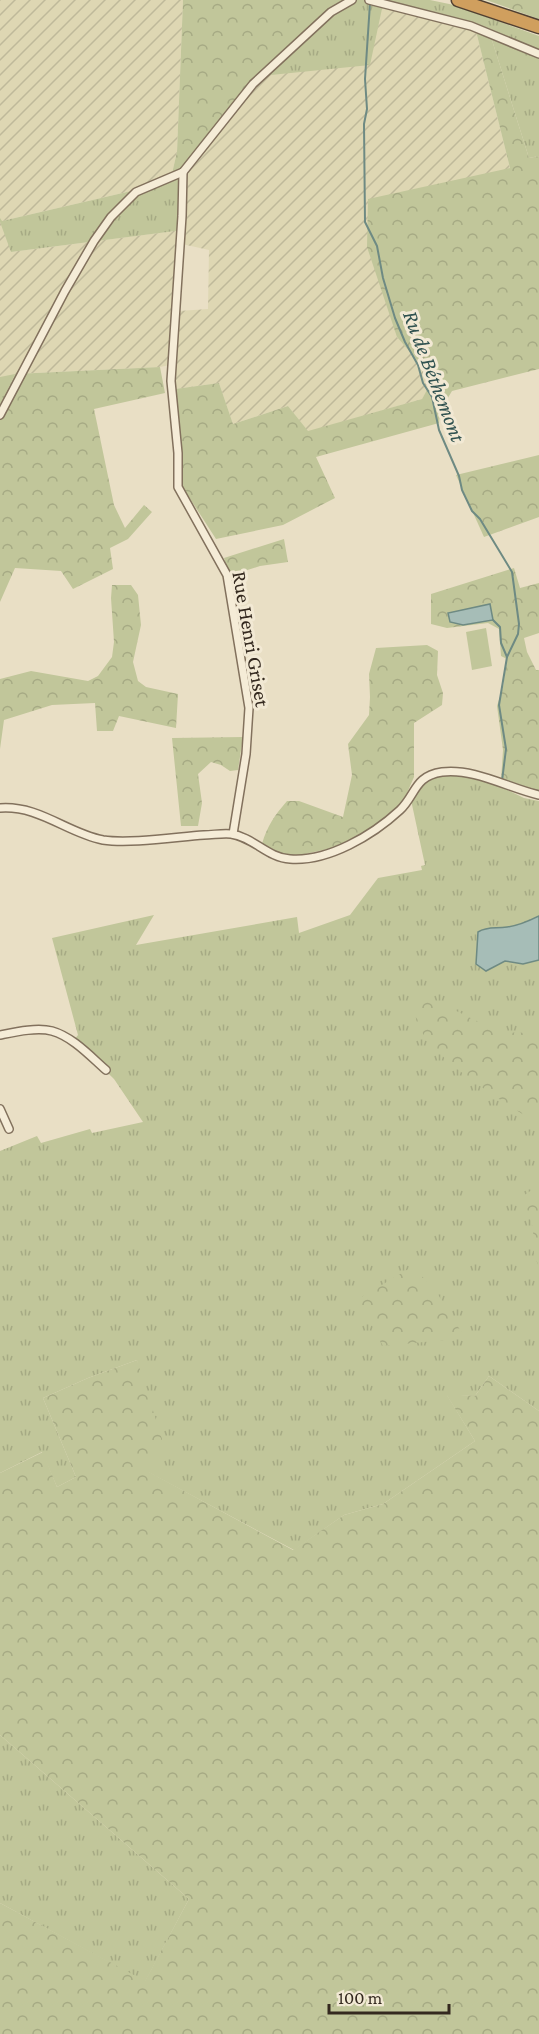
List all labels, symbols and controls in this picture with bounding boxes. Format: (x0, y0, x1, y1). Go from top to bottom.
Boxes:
water label: Ru de Béthemont (398, 307, 471, 446)
street label: Rue Henri Griset (227, 569, 275, 710)
scale bar (329, 1977, 449, 2015)
text: 100 m (338, 1988, 383, 2008)

